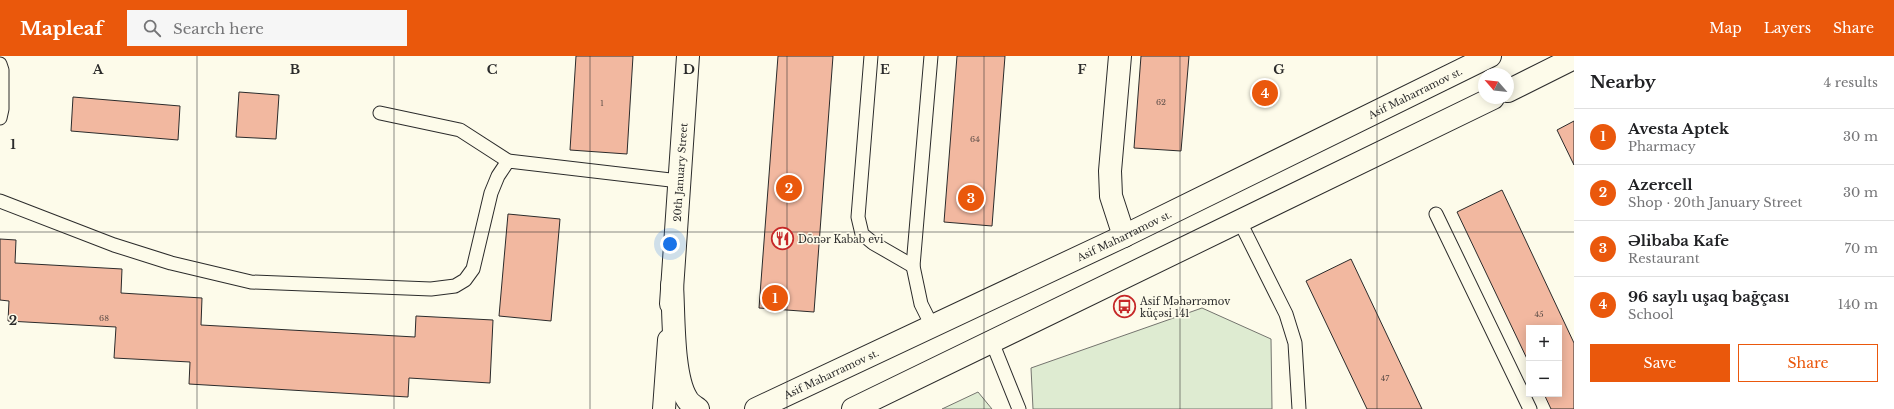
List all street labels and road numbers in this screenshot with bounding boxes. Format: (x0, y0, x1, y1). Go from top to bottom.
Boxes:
street label: Asif Maharramov st. (1365, 64, 1464, 122)
street label: 20th January Street (670, 122, 690, 222)
street label: Asif Maharramov st. (1074, 207, 1174, 264)
street label: Asif Maharramov st. (781, 346, 881, 402)

